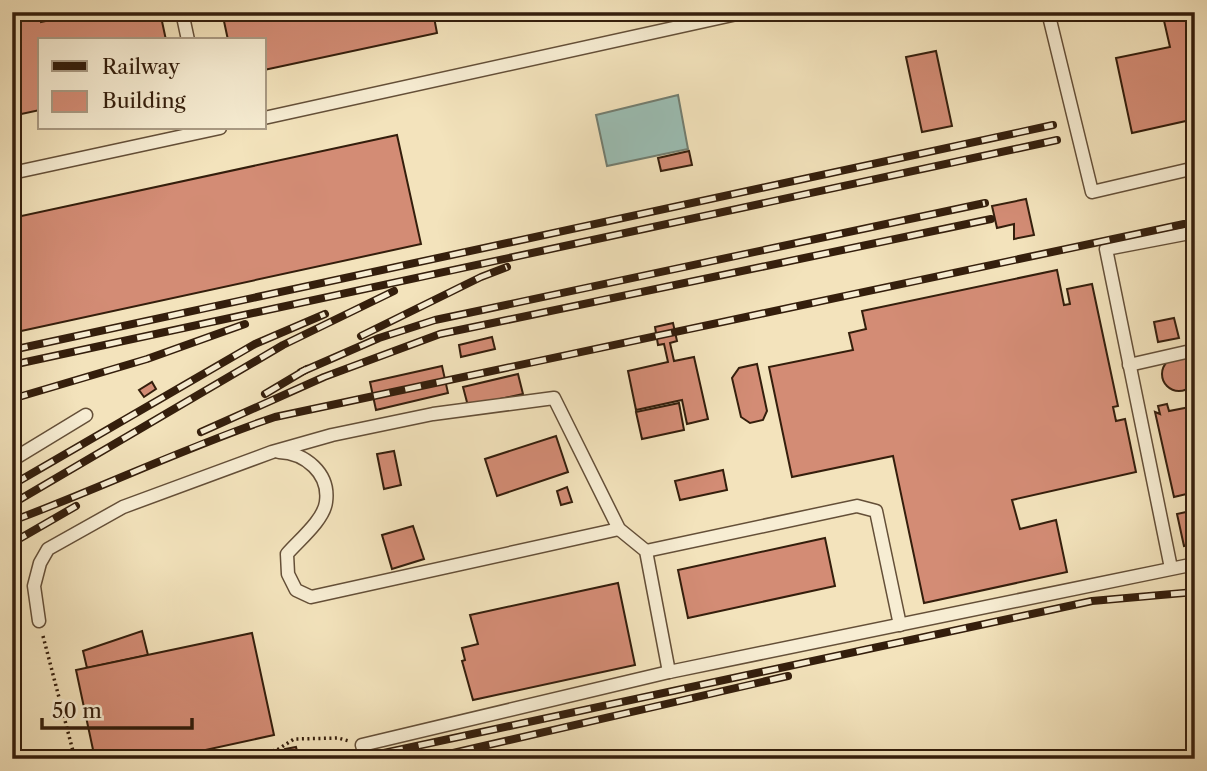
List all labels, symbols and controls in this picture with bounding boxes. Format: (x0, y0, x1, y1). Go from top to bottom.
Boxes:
legend (38, 38, 266, 130)
text: Railway (102, 54, 180, 79)
text: Building (102, 88, 187, 113)
scale bar (42, 687, 192, 731)
text: 50 m (52, 698, 102, 723)

